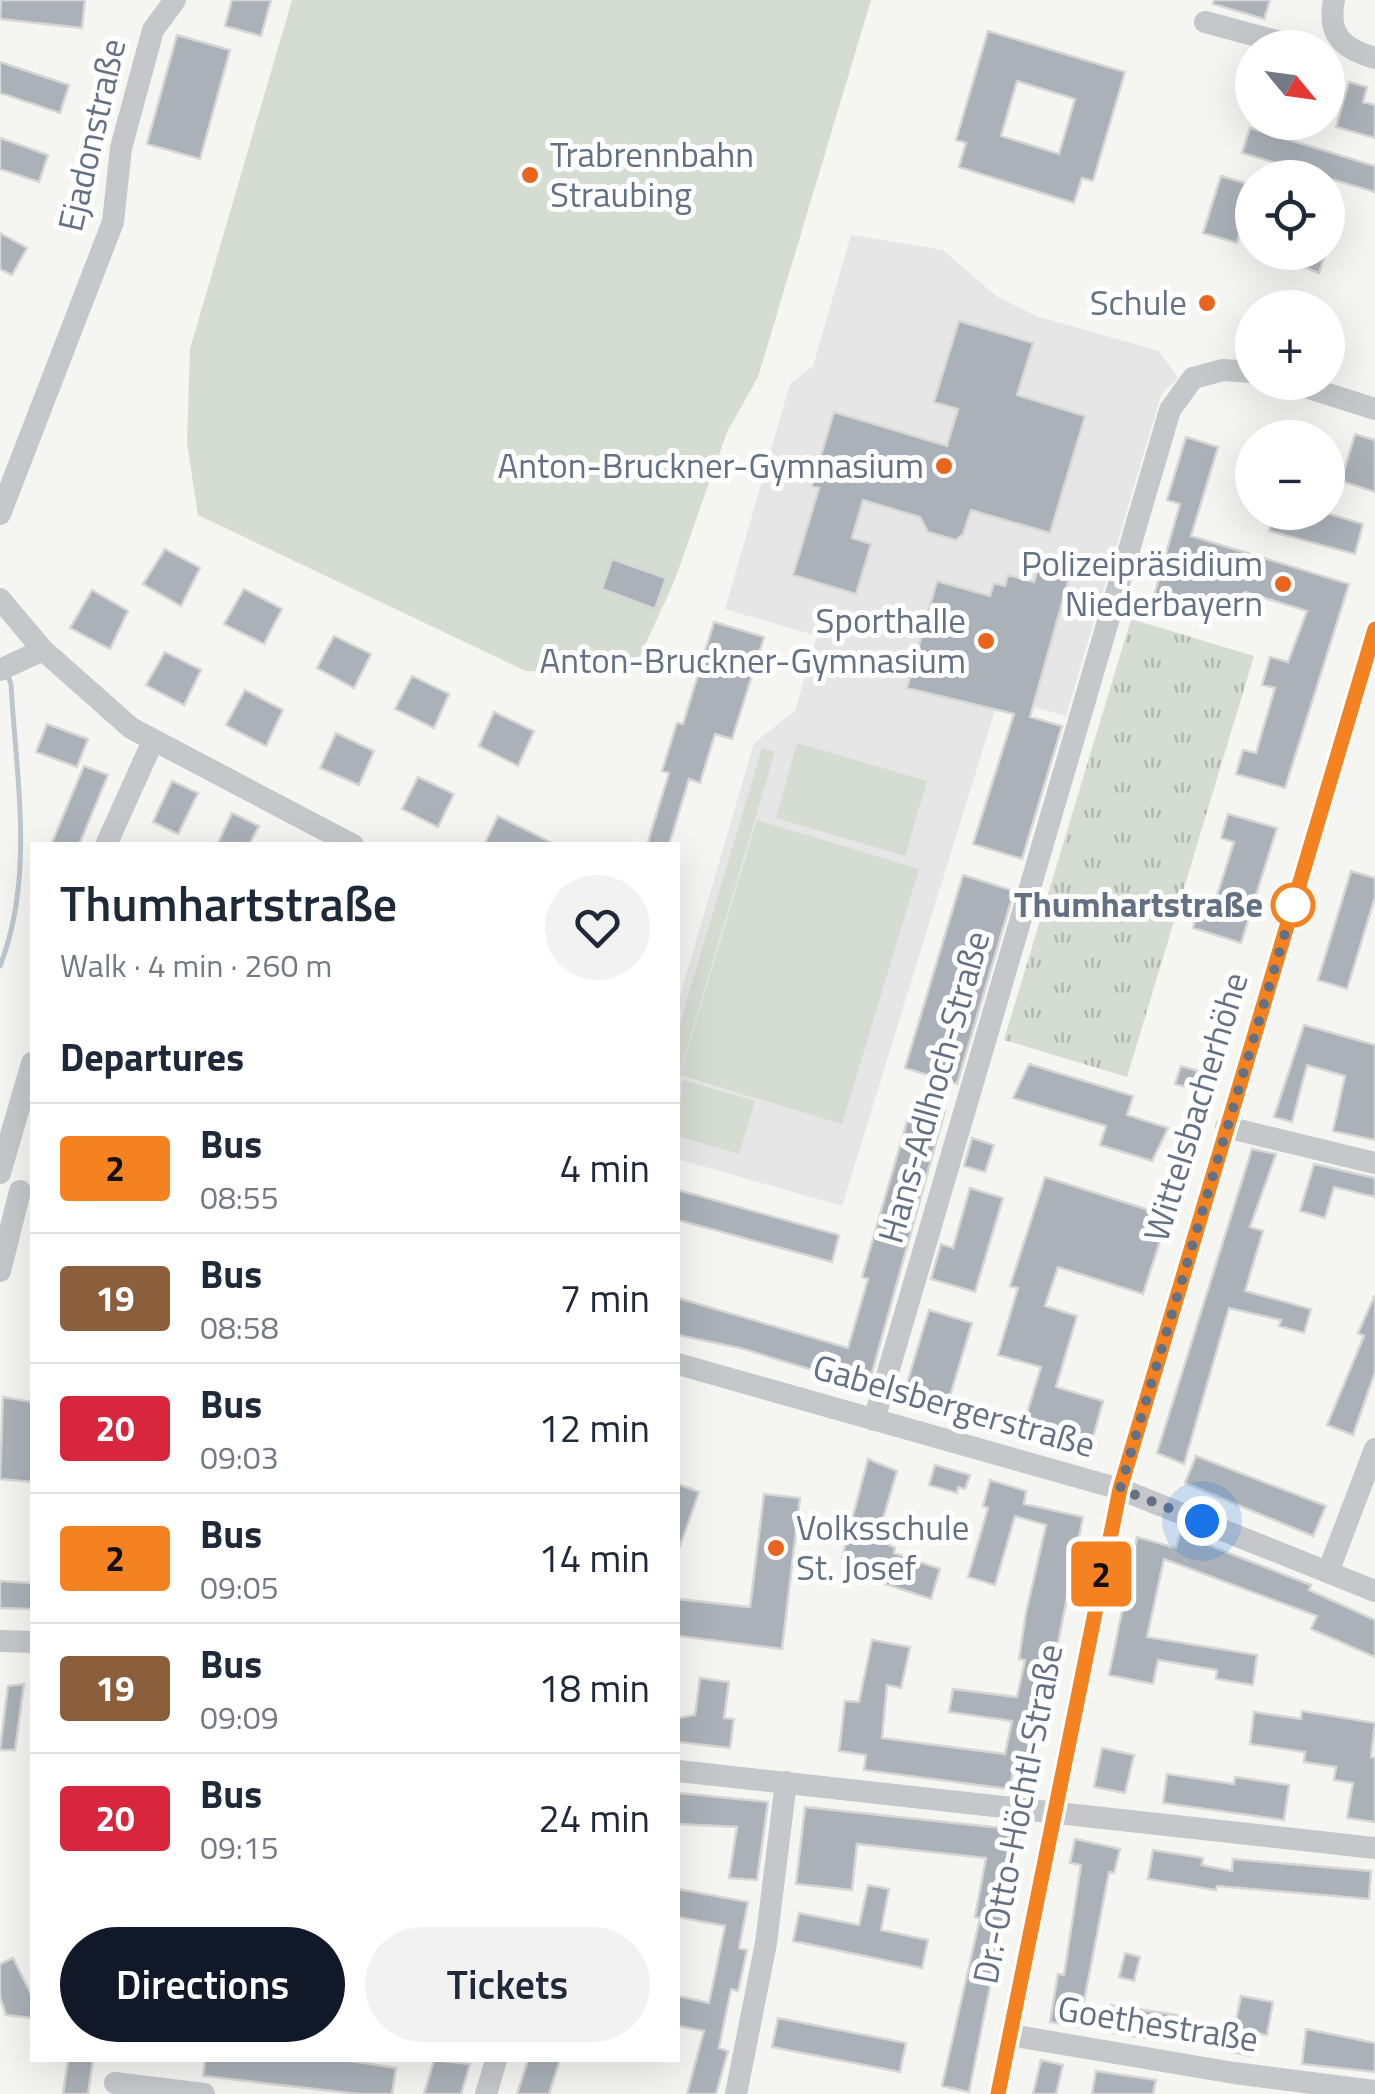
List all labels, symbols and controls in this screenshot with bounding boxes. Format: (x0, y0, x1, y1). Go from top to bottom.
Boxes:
north arrow (1235, 30, 1345, 140)
map controls (1235, 30, 1345, 530)
street label: Ejadonstraße (43, 33, 139, 236)
place label: Trabrennbahn Straubing (550, 127, 754, 221)
button: locate (1235, 160, 1345, 270)
marker: Trabrennbahn Straubing (519, 164, 541, 186)
place label: Schule (1090, 275, 1187, 329)
button: + (1235, 290, 1345, 400)
marker: Schule (1196, 292, 1218, 314)
button: − (1235, 420, 1345, 530)
place label: Anton-Bruckner-Gymnasium (497, 438, 924, 492)
marker: Anton-Bruckner-Gymnasium (933, 455, 955, 477)
place label: Polizeipräsidium Niederbayern (1021, 536, 1263, 630)
marker: Polizeipräsidium Niederbayern (1272, 573, 1294, 595)
place label: Sporthalle Anton-Bruckner-Gymnasium (539, 593, 966, 687)
marker: Sporthalle Anton-Bruckner-Gymnasium (975, 630, 997, 652)
text: Thumhartstraße (60, 867, 397, 940)
button: heart (545, 875, 650, 980)
place label: Thumhartstraße (1014, 877, 1263, 931)
marker: Thumhartstraße (1272, 884, 1314, 926)
street label: Hans-Adlhoch-Straße (863, 924, 1003, 1249)
text: Walk · 4 min · 260 m (60, 941, 332, 989)
street label: Wittelsbacherhöhe (1128, 965, 1262, 1248)
text: Departures (60, 1028, 244, 1086)
text: Bus (200, 1115, 262, 1173)
text: 4 min (560, 1139, 650, 1197)
text: 2 (105, 1141, 125, 1195)
text: 08:55 (200, 1173, 279, 1221)
text: Bus (200, 1245, 262, 1303)
text: 7 min (560, 1269, 650, 1327)
text: 19 (95, 1271, 135, 1325)
text: 08:58 (200, 1303, 279, 1351)
street label: Gabelsbergerstraße (807, 1339, 1102, 1471)
text: Bus (200, 1375, 262, 1433)
text: 12 min (539, 1399, 650, 1457)
text: 20 (95, 1401, 135, 1455)
text: 09:03 (200, 1433, 279, 1481)
your location (1177, 1496, 1227, 1546)
place label: Volksschule St. Josef (796, 1500, 970, 1594)
text: Bus (200, 1505, 262, 1563)
text: 14 min (539, 1529, 650, 1587)
text: 2 (105, 1531, 125, 1585)
marker: Volksschule St. Josef (765, 1537, 787, 1559)
line badge: 2 (1068, 1542, 1134, 1606)
text: 2 (1091, 1547, 1111, 1601)
text: 09:05 (200, 1563, 279, 1611)
text: Bus (200, 1635, 262, 1693)
street label: Dr.-Otto-Höchtl-Straße (958, 1639, 1076, 1988)
text: 18 min (539, 1659, 650, 1717)
text: 19 (95, 1661, 135, 1715)
text: 09:09 (200, 1693, 279, 1741)
text: Bus (200, 1765, 262, 1823)
text: 24 min (539, 1789, 650, 1847)
text: 20 (95, 1791, 135, 1845)
text: 09:15 (200, 1823, 279, 1871)
button: Directions (60, 1927, 345, 2042)
button: Tickets (365, 1927, 650, 2042)
street label: Goethestraße (1054, 1981, 1262, 2066)

